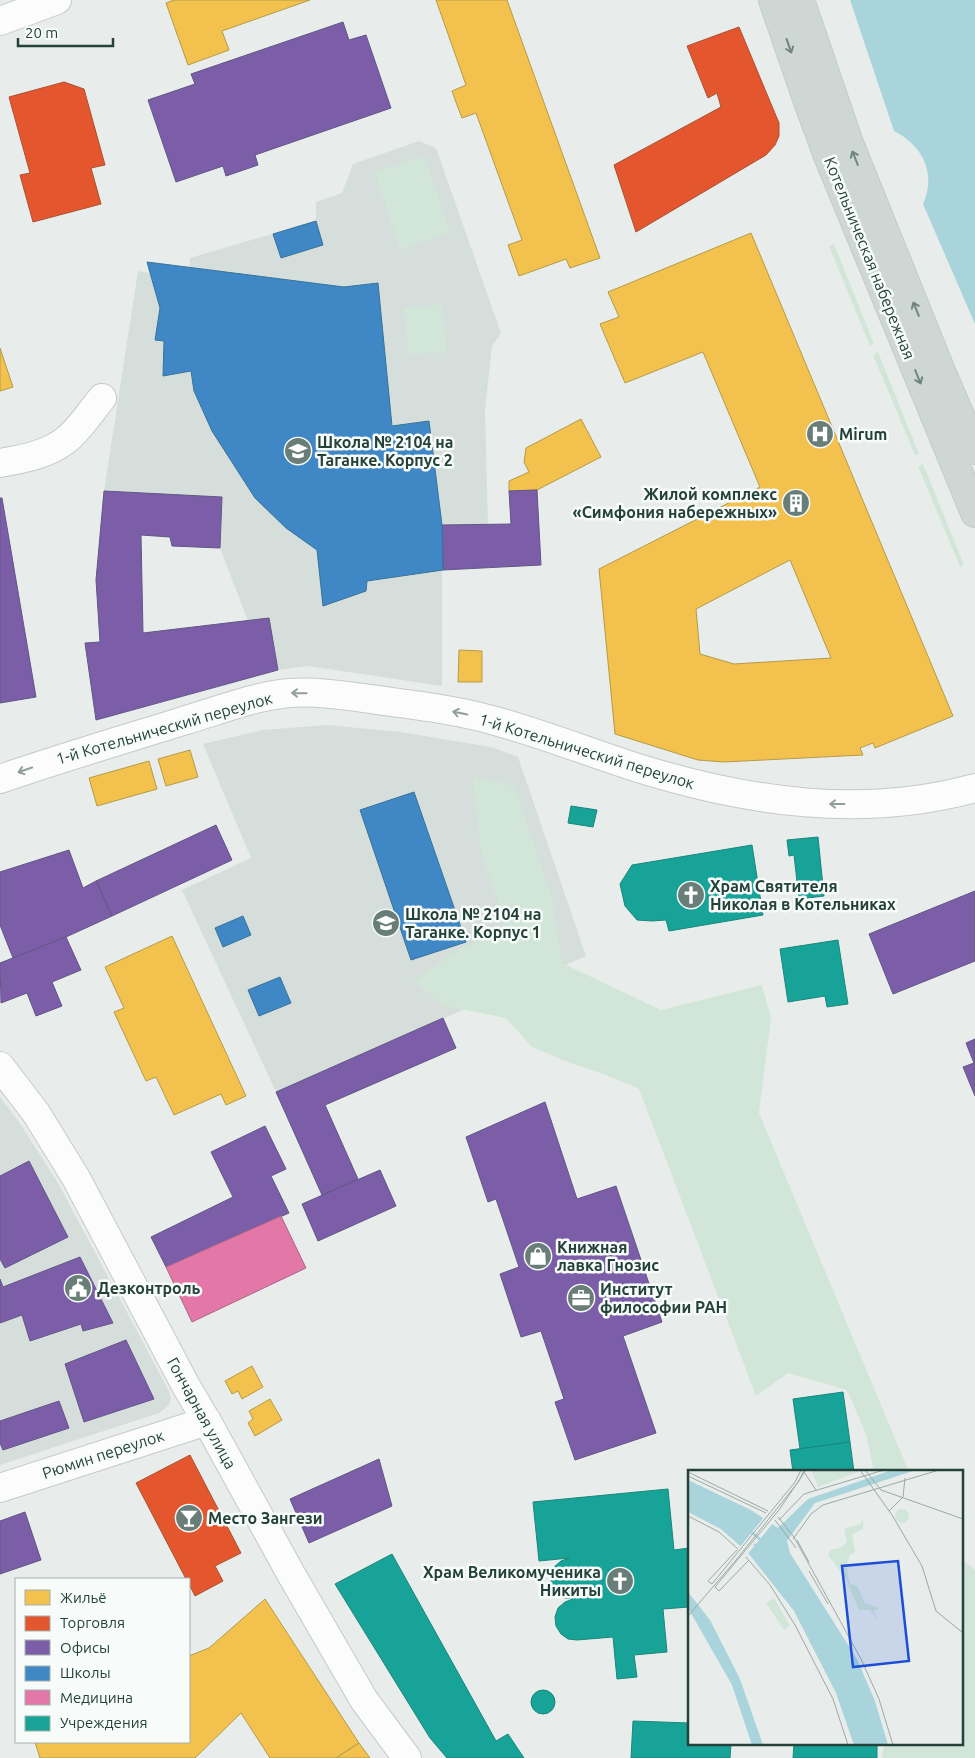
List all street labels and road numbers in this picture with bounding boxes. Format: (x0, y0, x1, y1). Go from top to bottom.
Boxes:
street label: Котельническая набережная (821, 154, 919, 362)
street label: 1-й Котельнический переулок (54, 688, 274, 768)
street label: 1-й Котельнический переулок (477, 710, 697, 792)
street label: Гончарная улица (164, 1354, 240, 1472)
street label: Рюмин переулок (40, 1426, 166, 1482)

